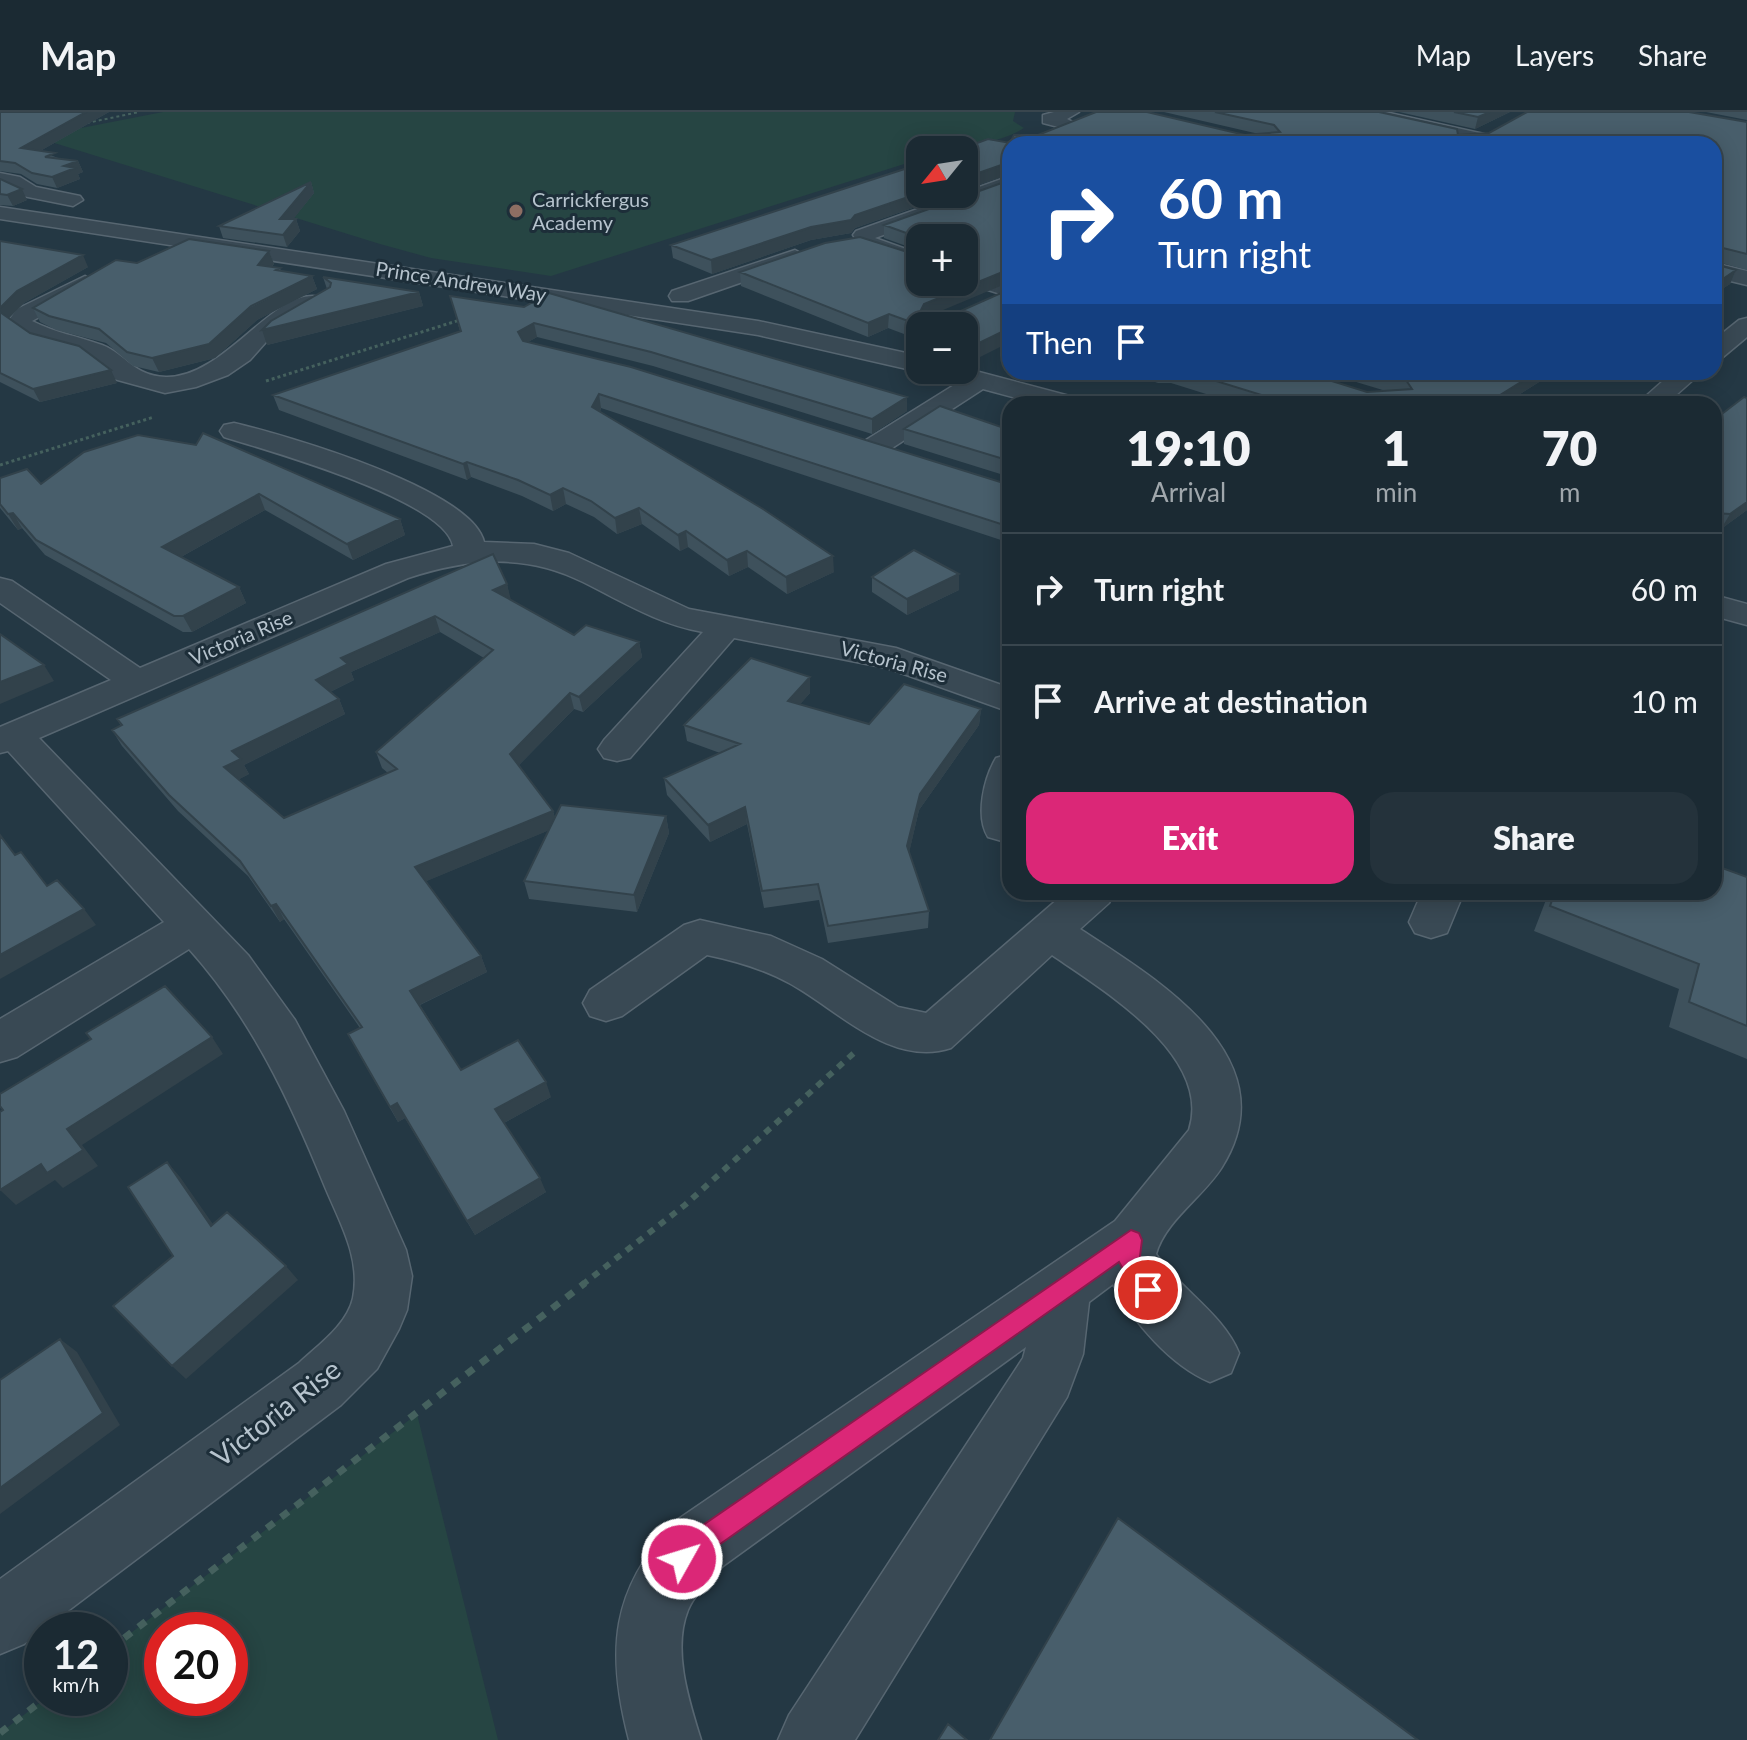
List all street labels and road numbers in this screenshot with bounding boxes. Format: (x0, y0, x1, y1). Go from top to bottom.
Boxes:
street label: Prince Andrew Way (374, 256, 549, 306)
street label: Victoria Rise (185, 605, 296, 670)
street label: Victoria Rise (838, 635, 950, 687)
street label: Victoria Rise (204, 1351, 346, 1473)

